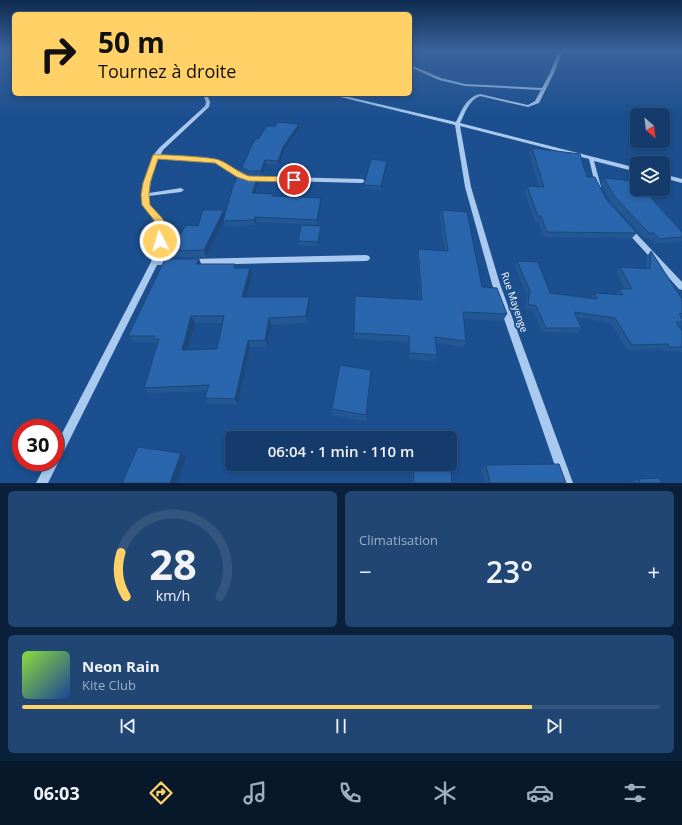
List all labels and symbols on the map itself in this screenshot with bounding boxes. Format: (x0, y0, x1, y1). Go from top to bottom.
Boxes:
north arrow (630, 108, 670, 148)
pin (277, 163, 311, 197)
position arrow (139, 220, 181, 262)
street label: Rue Mayenge (498, 270, 532, 334)
speed limit sign: 30 (12, 419, 64, 471)

